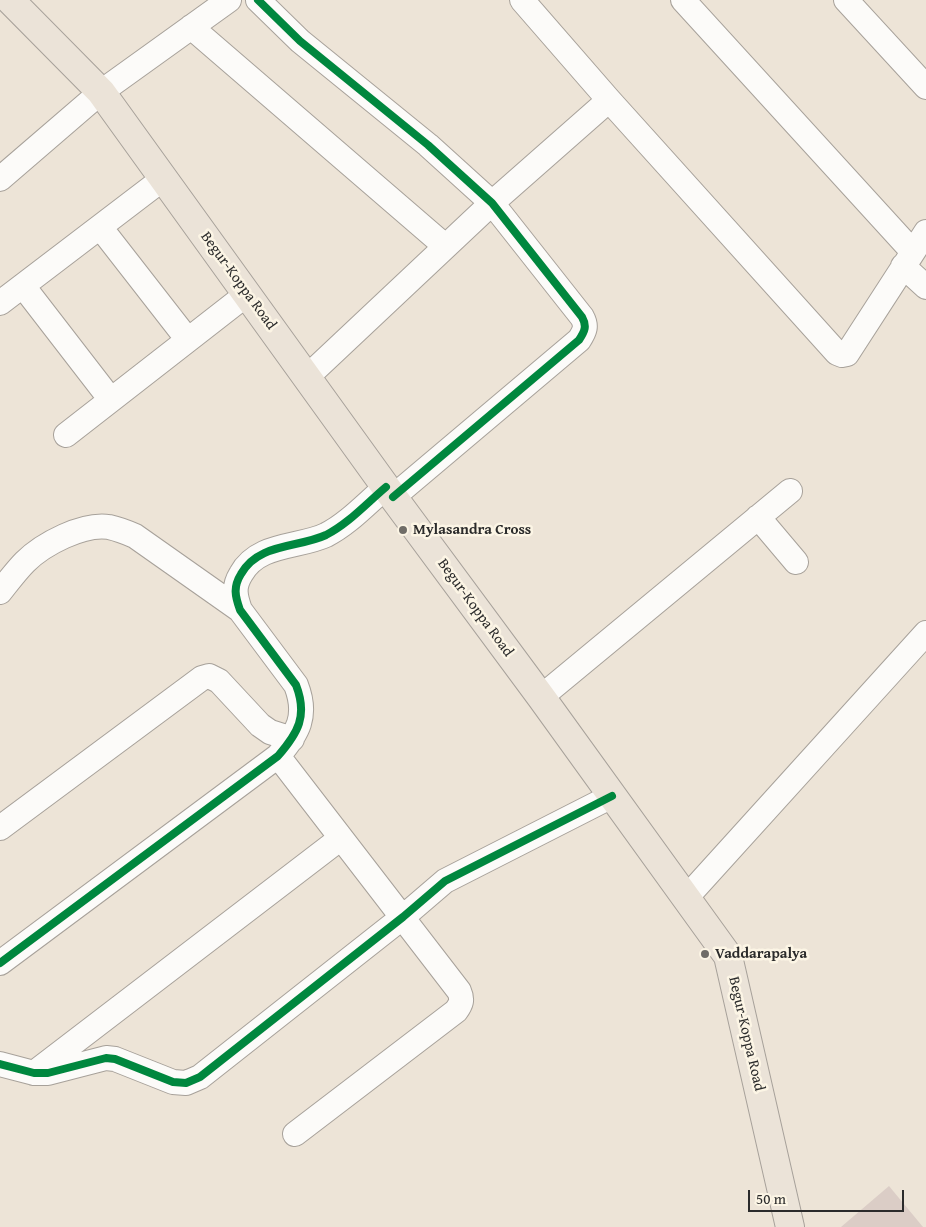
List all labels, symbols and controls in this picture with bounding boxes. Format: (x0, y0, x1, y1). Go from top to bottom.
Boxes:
street label: Begur-Koppa Road (196, 228, 280, 334)
place label: Mylasandra Cross (413, 521, 531, 539)
marker: Mylasandra Cross (397, 524, 409, 536)
street label: Begur-Koppa Road (433, 555, 517, 661)
place label: Vaddarapalya (715, 945, 807, 963)
marker: Vaddarapalya (699, 948, 711, 960)
street label: Begur-Koppa Road (724, 975, 768, 1093)
scale bar (751, 1180, 907, 1212)
text: 50 m (756, 1188, 786, 1209)

